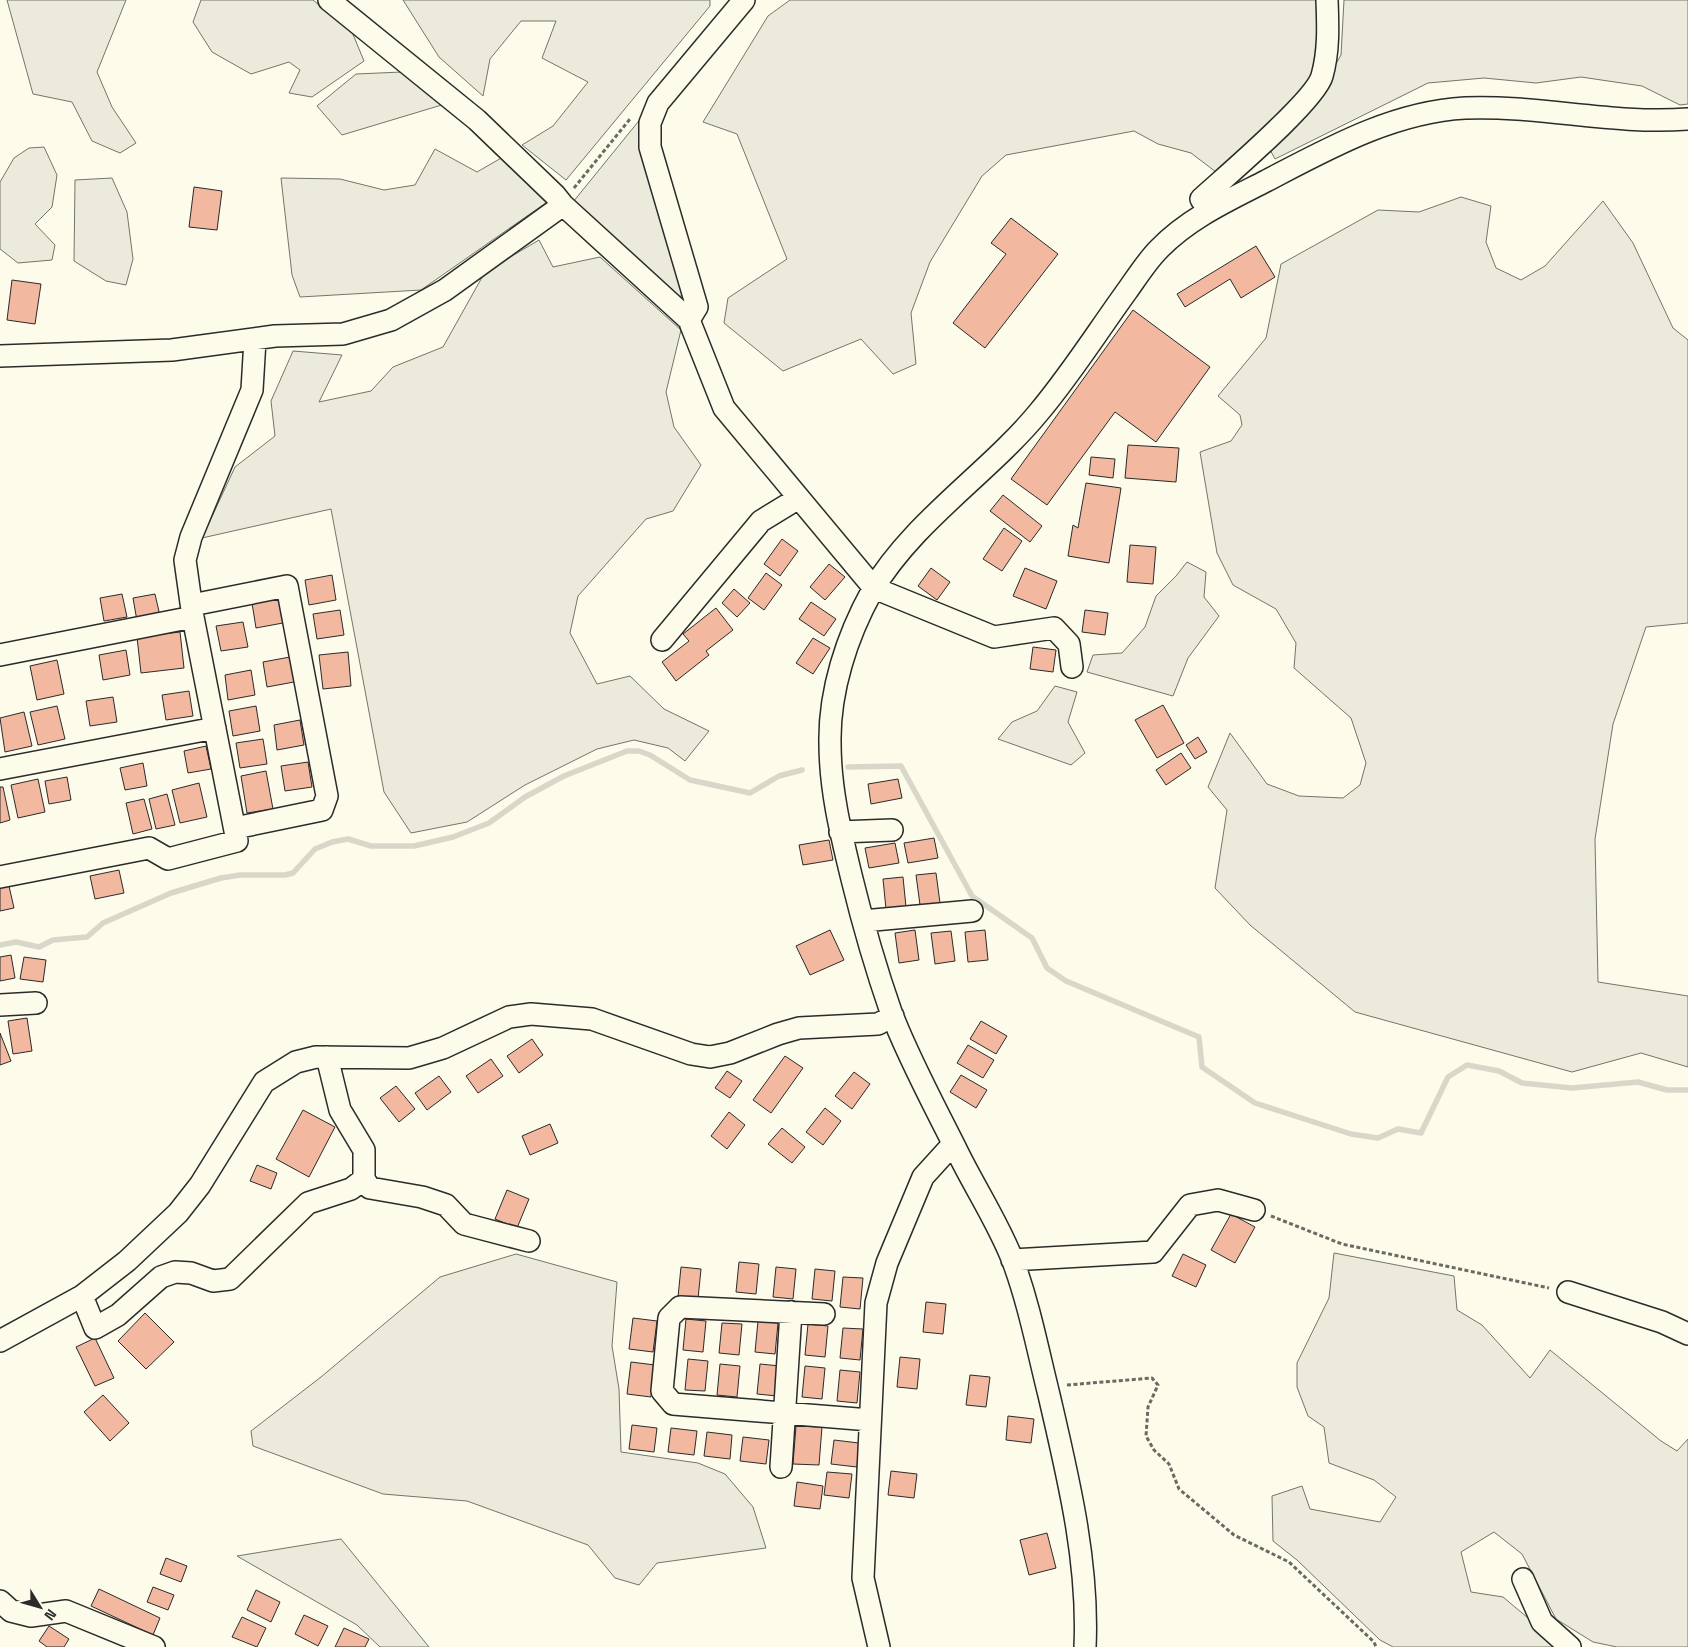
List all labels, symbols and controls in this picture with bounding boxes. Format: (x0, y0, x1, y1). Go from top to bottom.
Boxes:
north arrow (15, 1582, 65, 1632)
text: N (40, 1606, 60, 1624)

